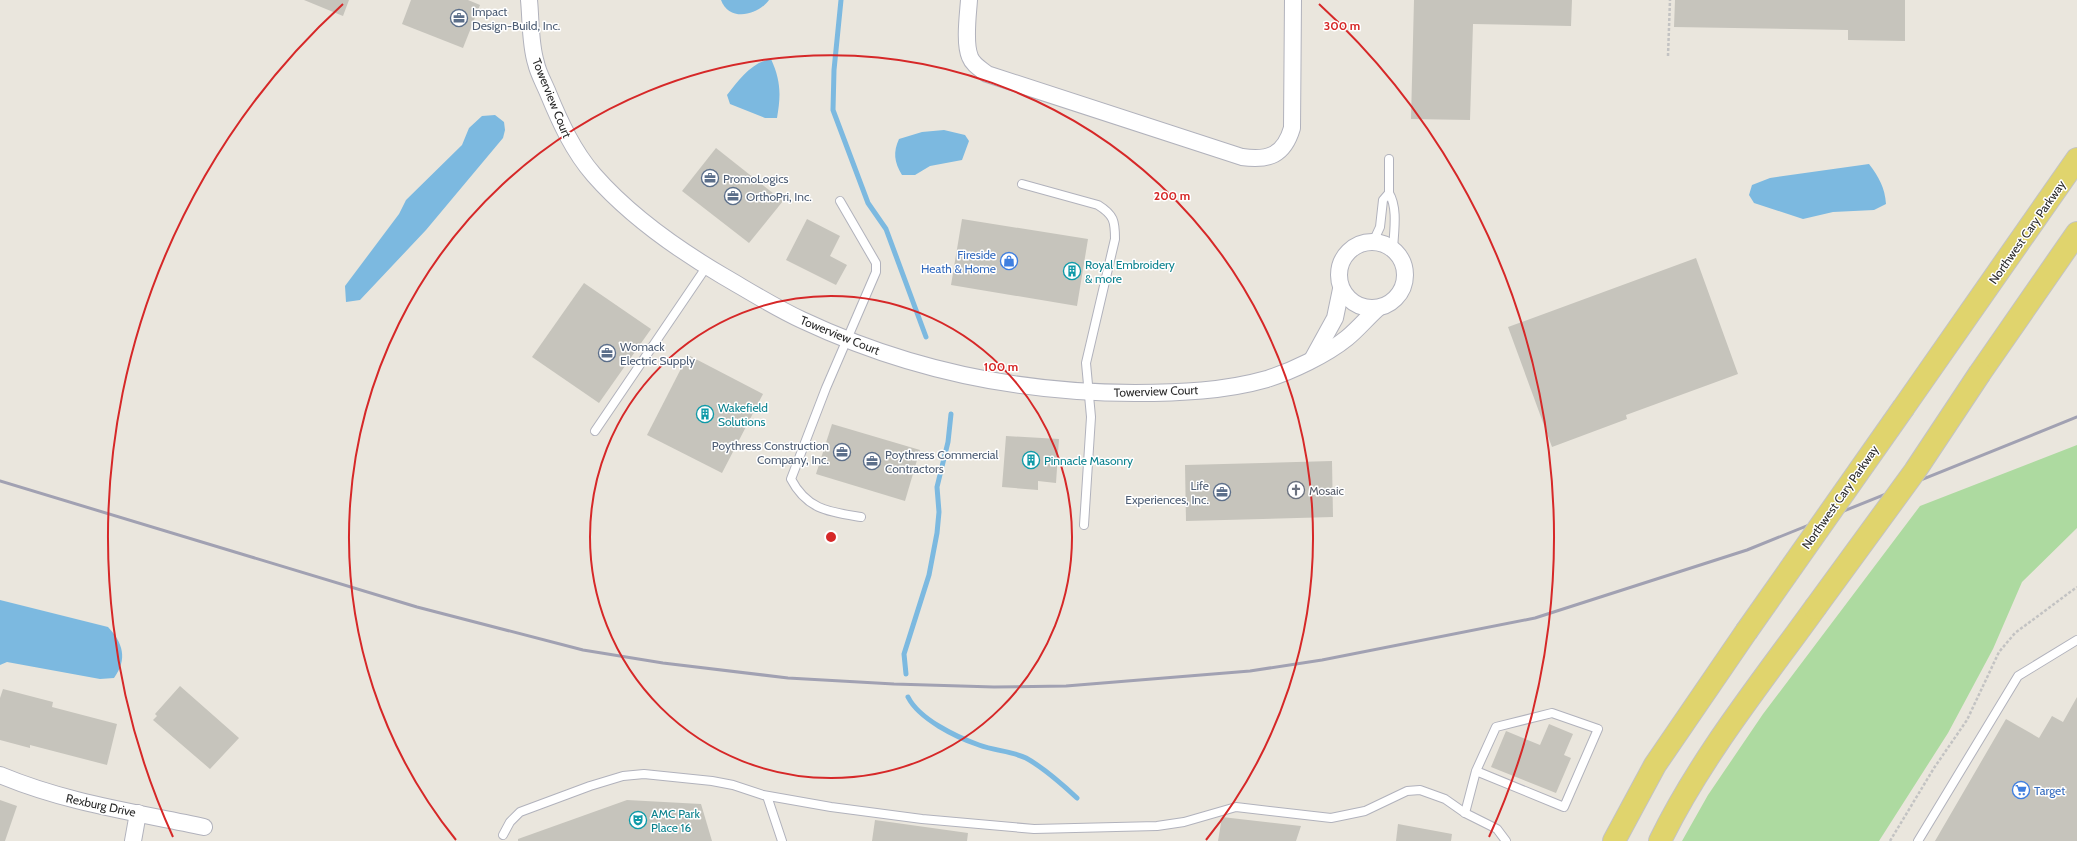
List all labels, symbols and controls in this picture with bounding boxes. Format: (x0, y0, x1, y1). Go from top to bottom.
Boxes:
place label: Impact Design-Build, Inc. (472, 4, 560, 33)
office icon: Impact Design-Build, Inc. (449, 8, 469, 28)
text: 300 m (1324, 18, 1360, 33)
street label: Towerview Court (529, 56, 575, 140)
office icon: PromoLogics (700, 168, 720, 188)
place label: PromoLogics (723, 171, 789, 186)
street label: Northwest Cary Parkway (1986, 177, 2068, 287)
office icon: OrthoPri, Inc. (723, 186, 743, 206)
text: 200 m (1154, 188, 1190, 203)
place label: OrthoPri, Inc. (746, 189, 812, 204)
place label: Fireside Heath & Home (921, 247, 996, 276)
shop icon: Fireside Heath & Home (999, 251, 1019, 271)
place label: Royal Embroidery & more (1085, 257, 1175, 286)
building icon: Royal Embroidery & more (1062, 261, 1082, 281)
street label: Towerview Court (798, 312, 882, 358)
place label: Womack Electric Supply (620, 339, 695, 368)
office icon: Womack Electric Supply (597, 343, 617, 363)
text: 100 m (984, 359, 1018, 374)
street label: Towerview Court (1114, 382, 1198, 400)
place label: Wakefield Solutions (718, 400, 768, 429)
building icon: Wakefield Solutions (695, 404, 715, 424)
place label: Poythress Construction Company, Inc. (712, 438, 829, 467)
office icon: Poythress Construction Company, Inc. (832, 442, 852, 462)
street label: Northwest Cary Parkway (1799, 442, 1881, 552)
place label: Poythress Commercial Contractors (885, 447, 999, 476)
building icon: Pinnacle Masonry (1021, 450, 1041, 470)
office icon: Poythress Commercial Contractors (862, 451, 882, 471)
place label: Pinnacle Masonry (1044, 453, 1133, 468)
place label: Life Experiences, Inc. (1125, 478, 1209, 507)
church icon: Mosaic (1286, 480, 1306, 500)
office icon: Life Experiences, Inc. (1212, 482, 1232, 502)
place label: Mosaic (1309, 483, 1344, 498)
centre of rings (824, 530, 838, 544)
supermarket icon: Target (2011, 780, 2031, 800)
place label: Target (2034, 783, 2065, 798)
street label: Rexburg Drive (65, 790, 137, 820)
place label: AMC Park Place 16 (651, 806, 700, 835)
theatre icon: AMC Park Place 16 (628, 810, 648, 830)

